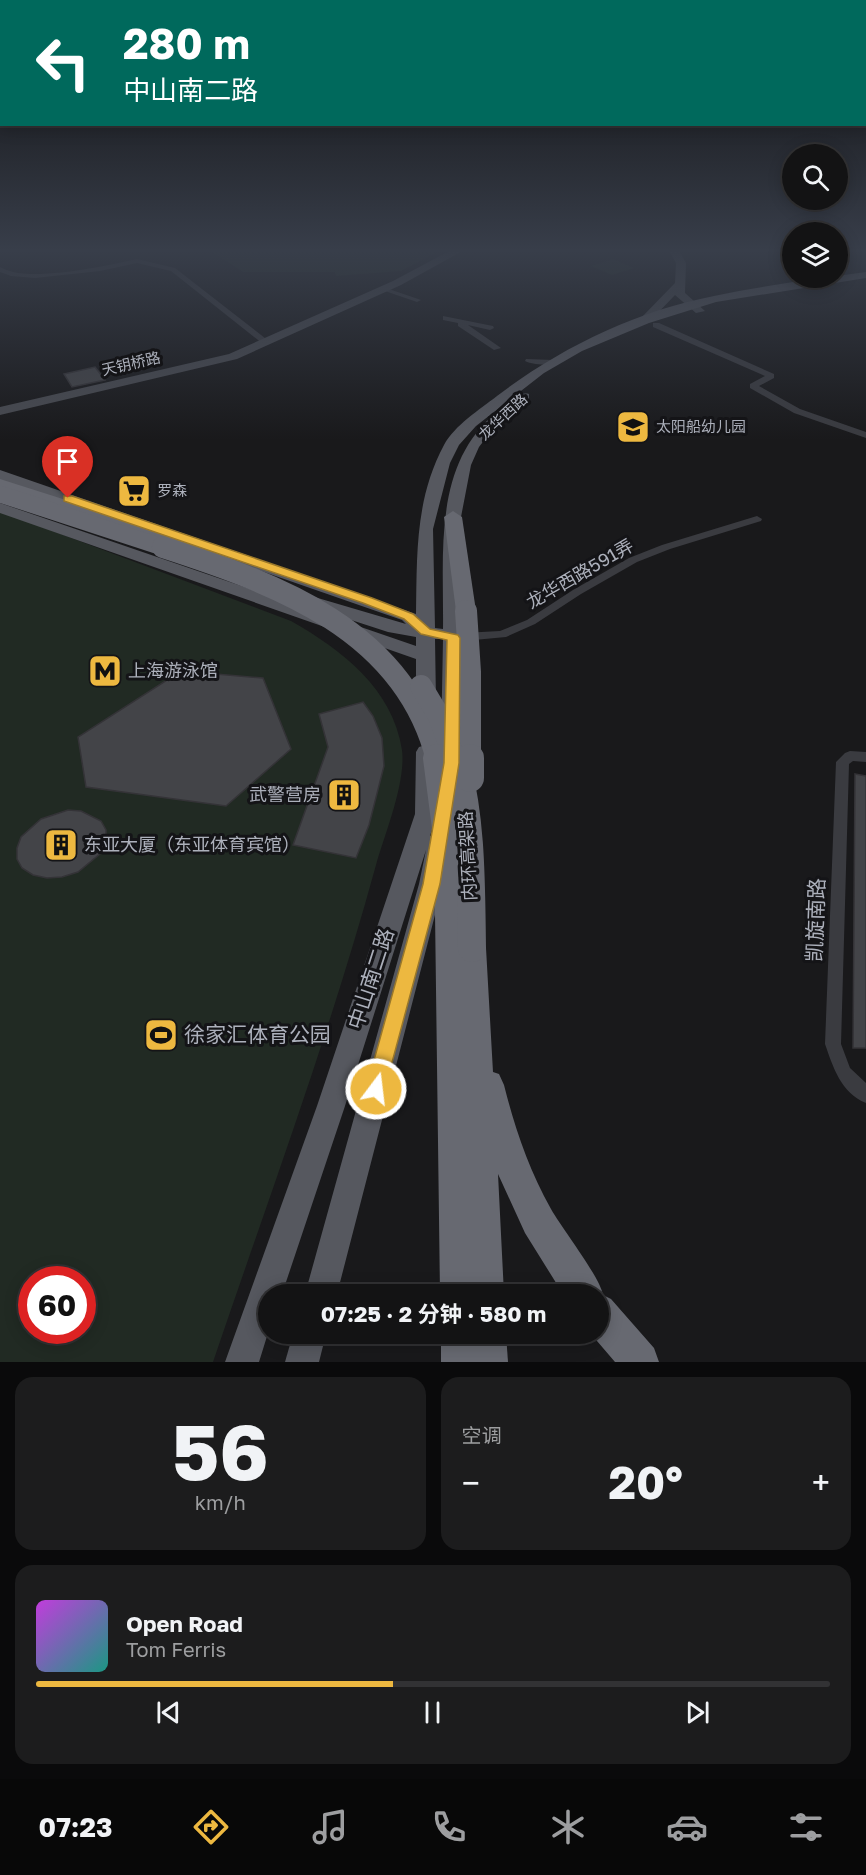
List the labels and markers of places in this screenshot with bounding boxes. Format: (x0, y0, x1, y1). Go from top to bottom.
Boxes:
school or university icon: 太阳船幼儿园 (615, 409, 651, 445)
place label: 太阳船幼儿园 (656, 417, 746, 435)
pin (42, 436, 93, 498)
supermarket icon: 罗森 (116, 473, 152, 509)
place label: 罗森 (157, 481, 187, 499)
metro station icon: 上海游泳馆 (87, 653, 123, 689)
place label: 上海游泳馆 (128, 659, 218, 681)
building icon: 武警营房 (326, 777, 362, 813)
place label: 武警营房 (249, 783, 321, 805)
building icon: 东亚大厦（东亚体育宾馆） (43, 827, 79, 863)
place label: 东亚大厦（东亚体育宾馆） (84, 833, 300, 855)
sports icon: 徐家汇体育公园 (143, 1017, 179, 1053)
place label: 徐家汇体育公园 (184, 1021, 331, 1047)

